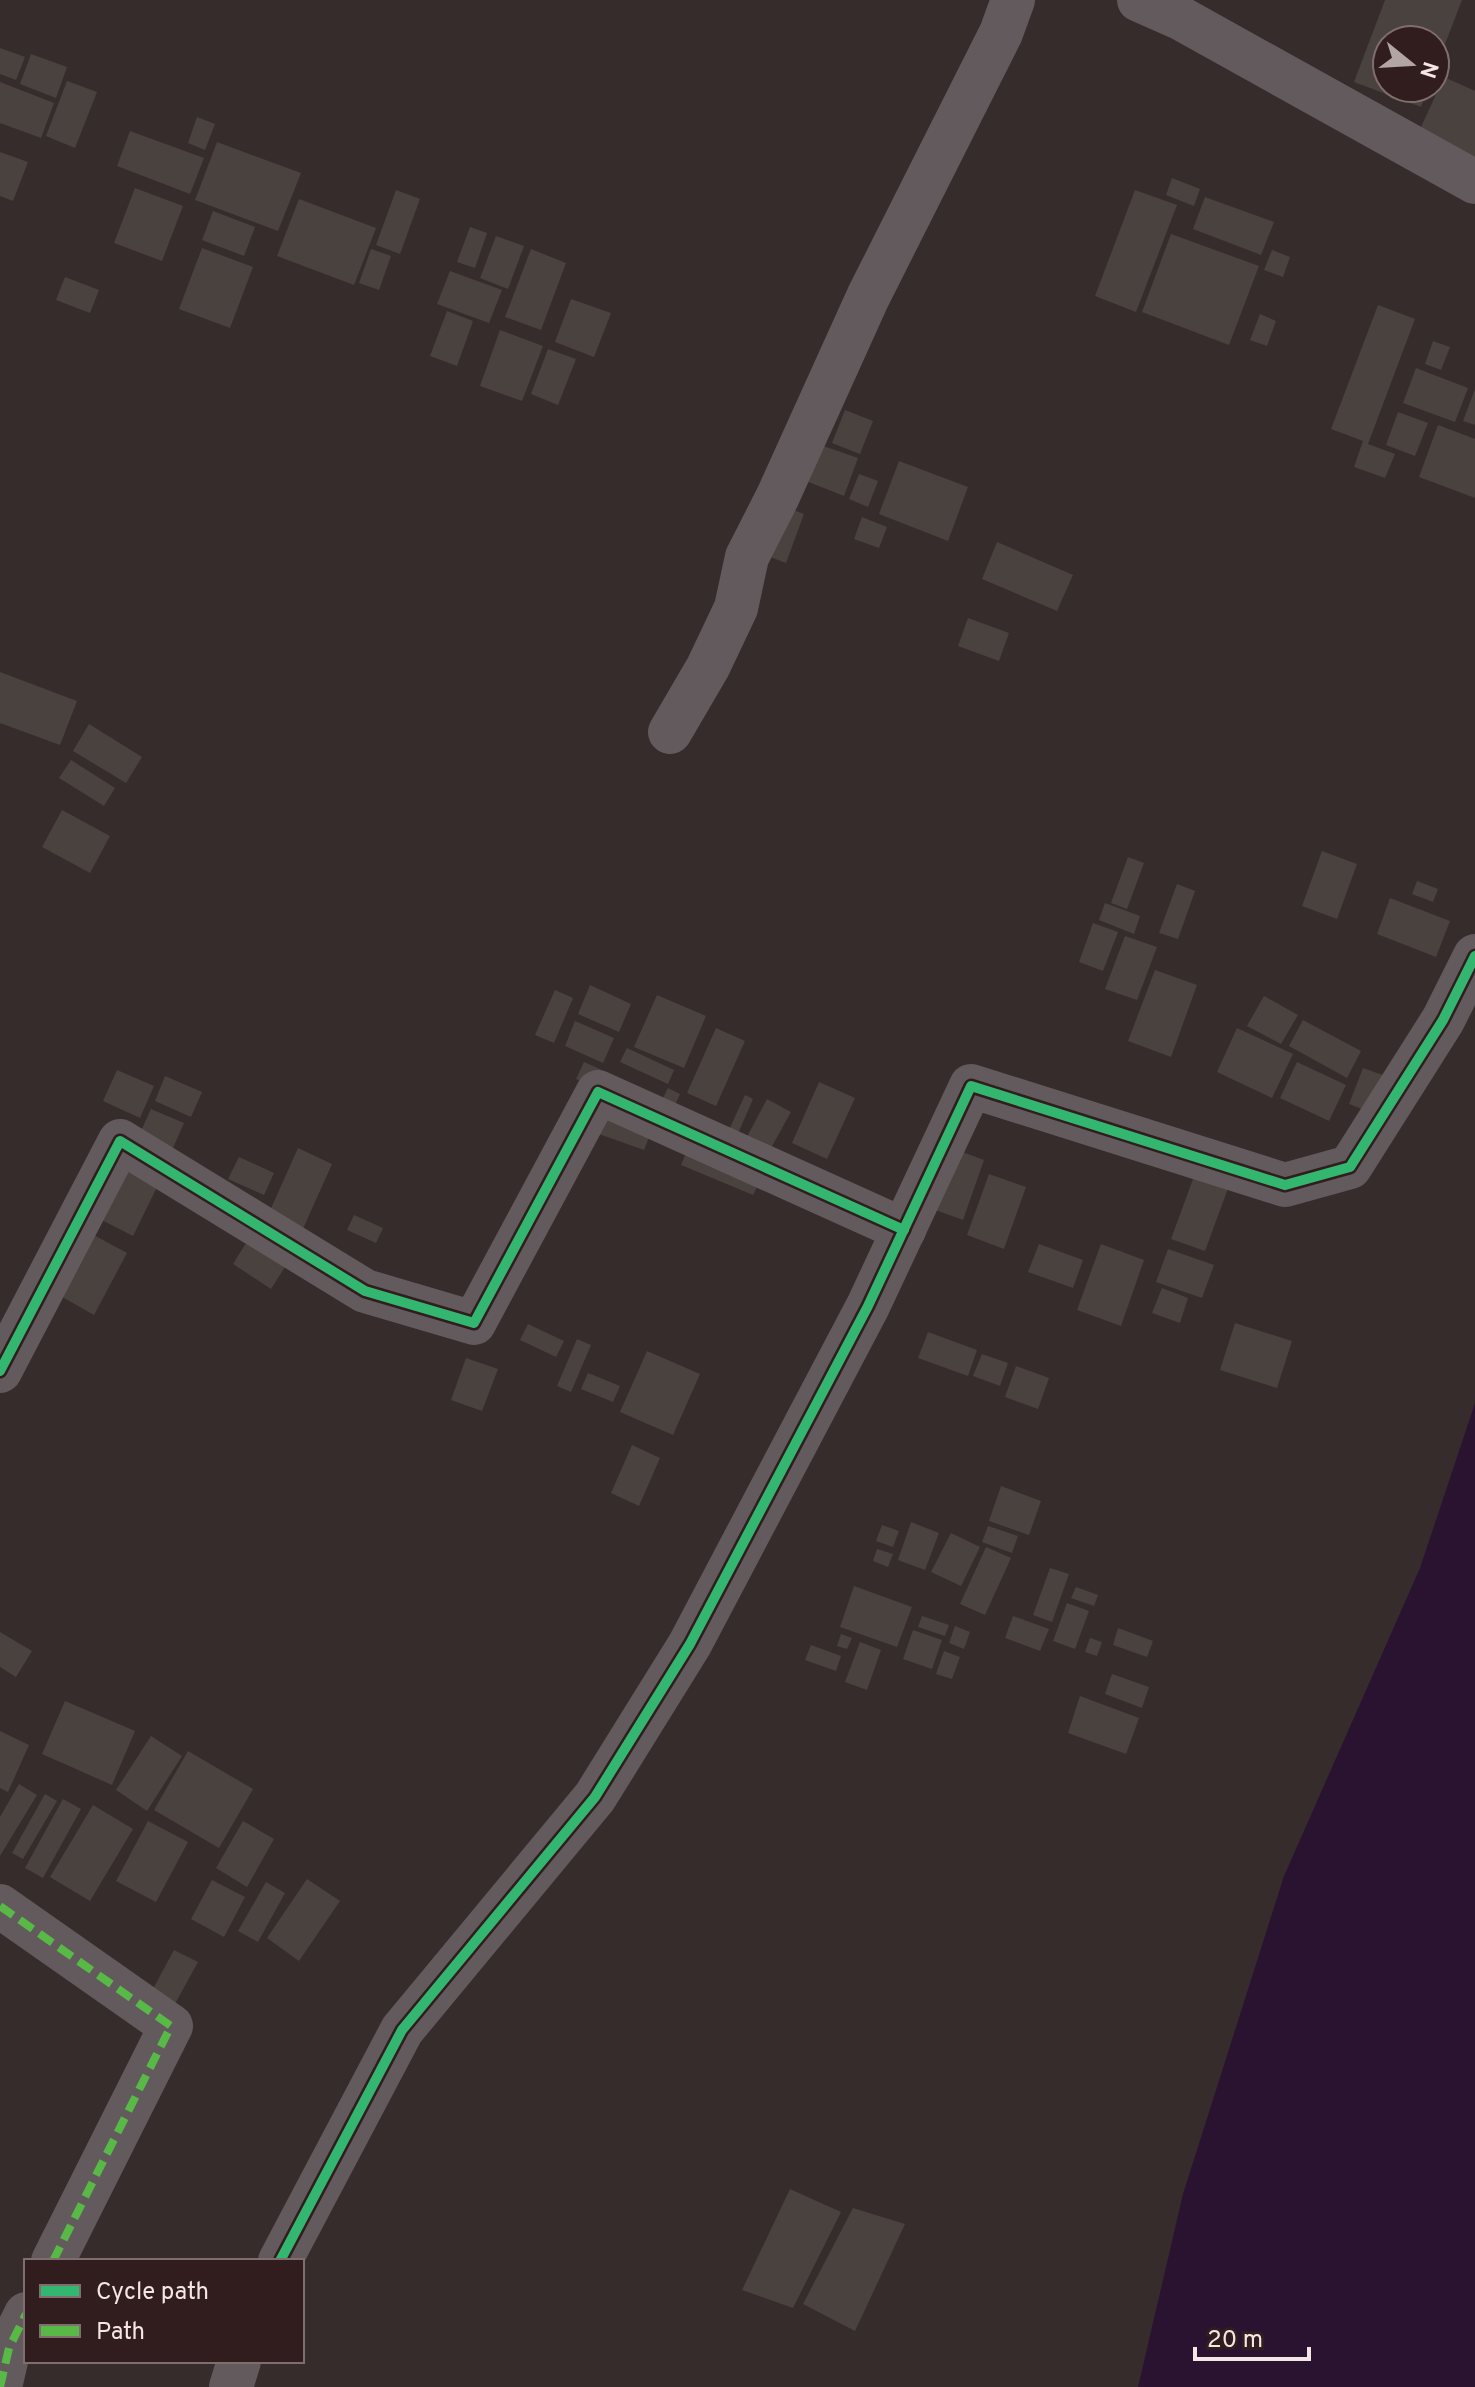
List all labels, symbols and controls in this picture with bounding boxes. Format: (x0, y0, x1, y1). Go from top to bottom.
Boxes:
north arrow (1371, 24, 1451, 104)
text: N (1412, 58, 1443, 81)
legend (24, 2259, 304, 2363)
text: Cycle path (96, 2278, 209, 2308)
scale bar (1195, 2311, 1309, 2361)
text: Path (96, 2318, 145, 2348)
text: 20 m (1207, 2326, 1263, 2356)

